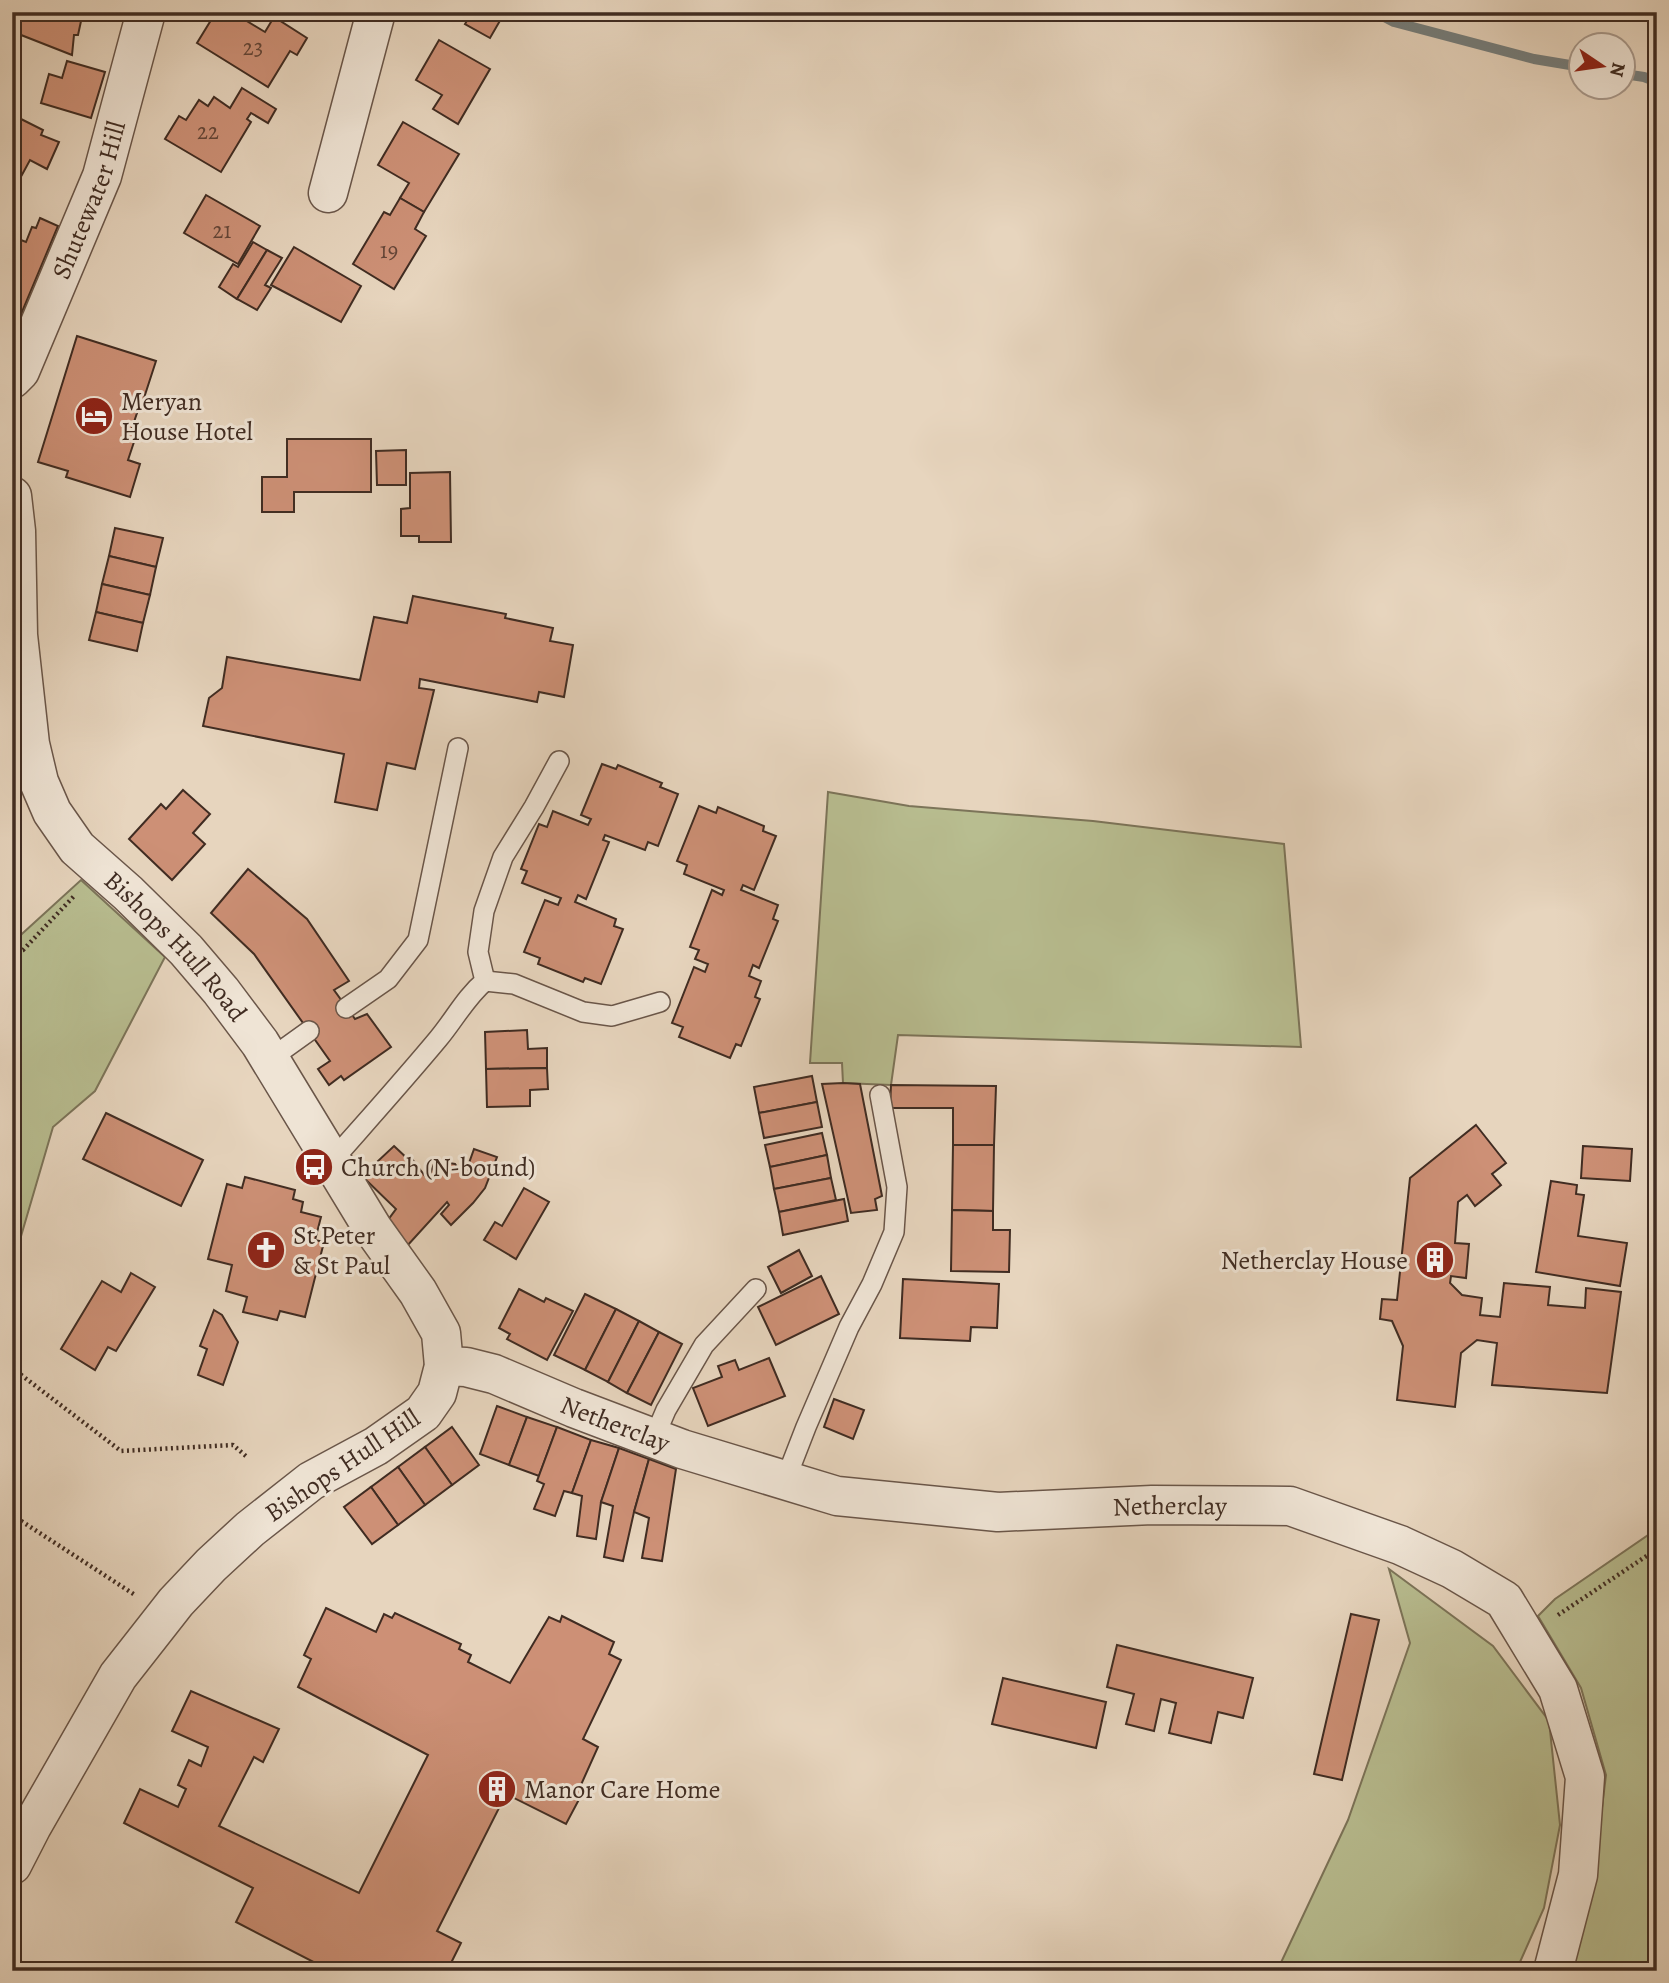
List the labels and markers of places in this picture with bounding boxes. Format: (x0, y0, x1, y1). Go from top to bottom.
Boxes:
place label: Meryan House Hotel (121, 384, 253, 449)
hotel icon: Meryan House Hotel (73, 395, 115, 437)
bus stop icon: Church (N-bound) (293, 1146, 335, 1188)
place label: Church (N-bound) (341, 1150, 535, 1185)
place label: St Peter & St Paul (293, 1218, 390, 1283)
church icon: St Peter & St Paul (245, 1229, 287, 1271)
building icon: Netherclay House (1414, 1239, 1456, 1281)
place label: Netherclay House (1220, 1243, 1408, 1278)
building icon: Manor Care Home (476, 1768, 518, 1810)
place label: Manor Care Home (524, 1772, 720, 1807)

